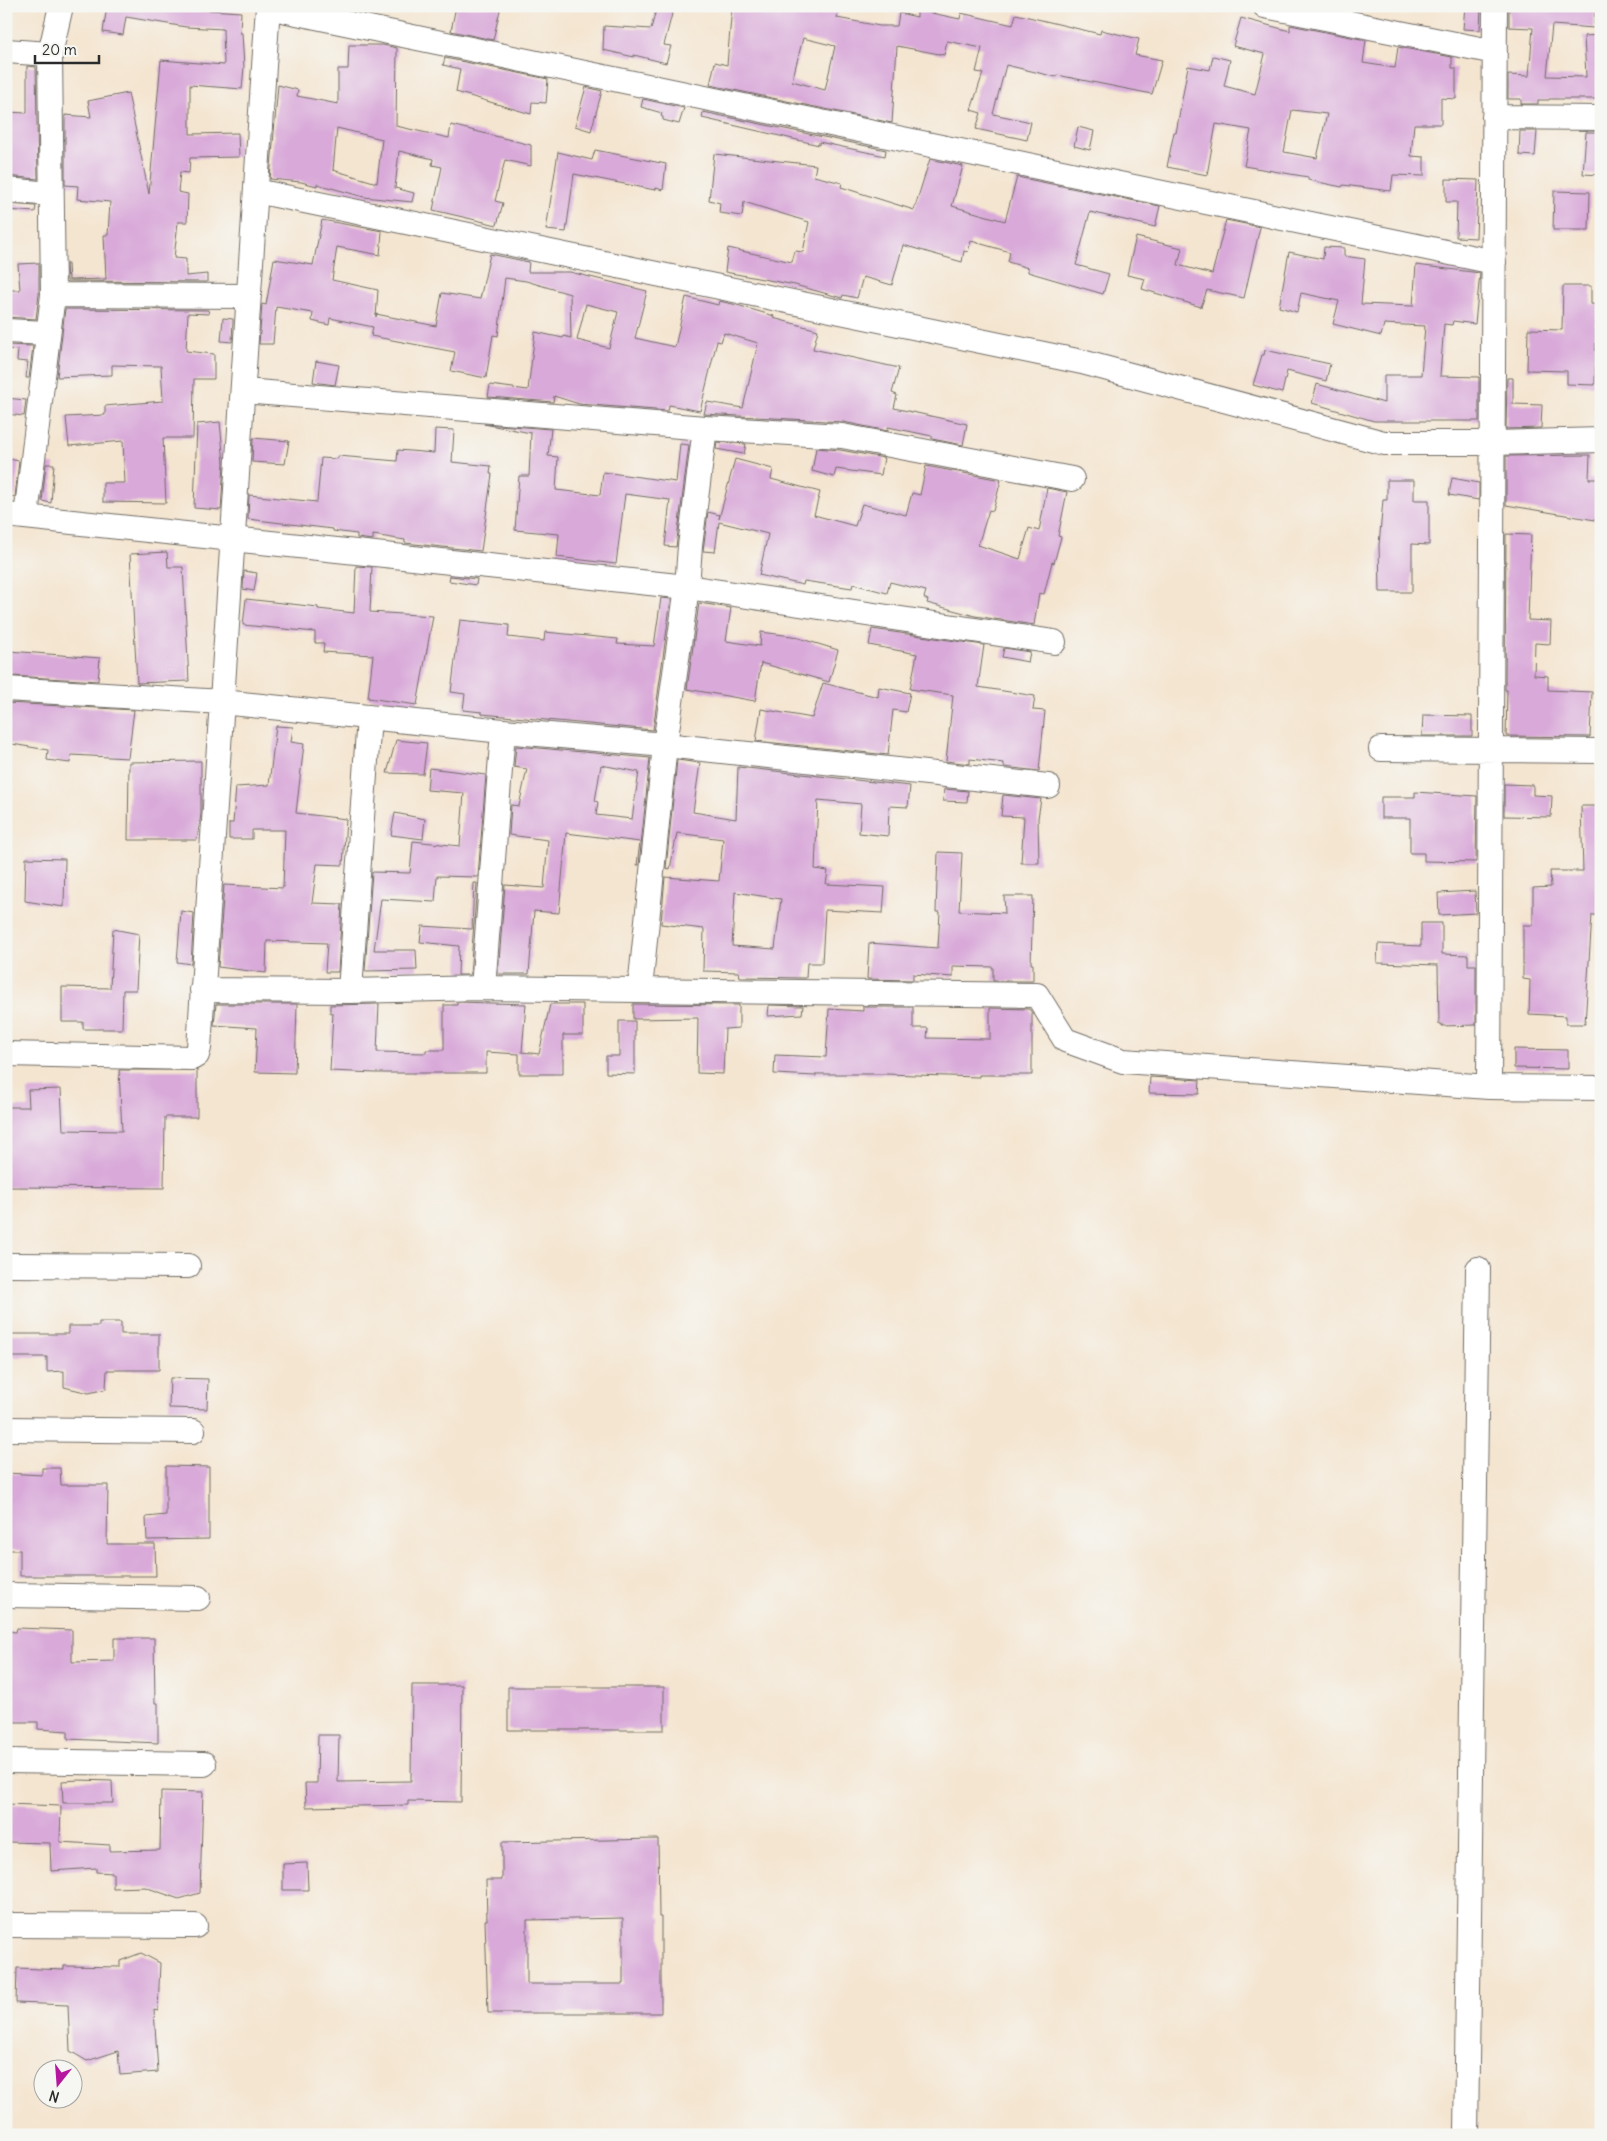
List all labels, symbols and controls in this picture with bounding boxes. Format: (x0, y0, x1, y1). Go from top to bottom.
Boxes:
scale bar (35, 32, 99, 64)
text: 20 m (42, 40, 77, 59)
north arrow (32, 2058, 82, 2108)
text: N (47, 2086, 61, 2106)

